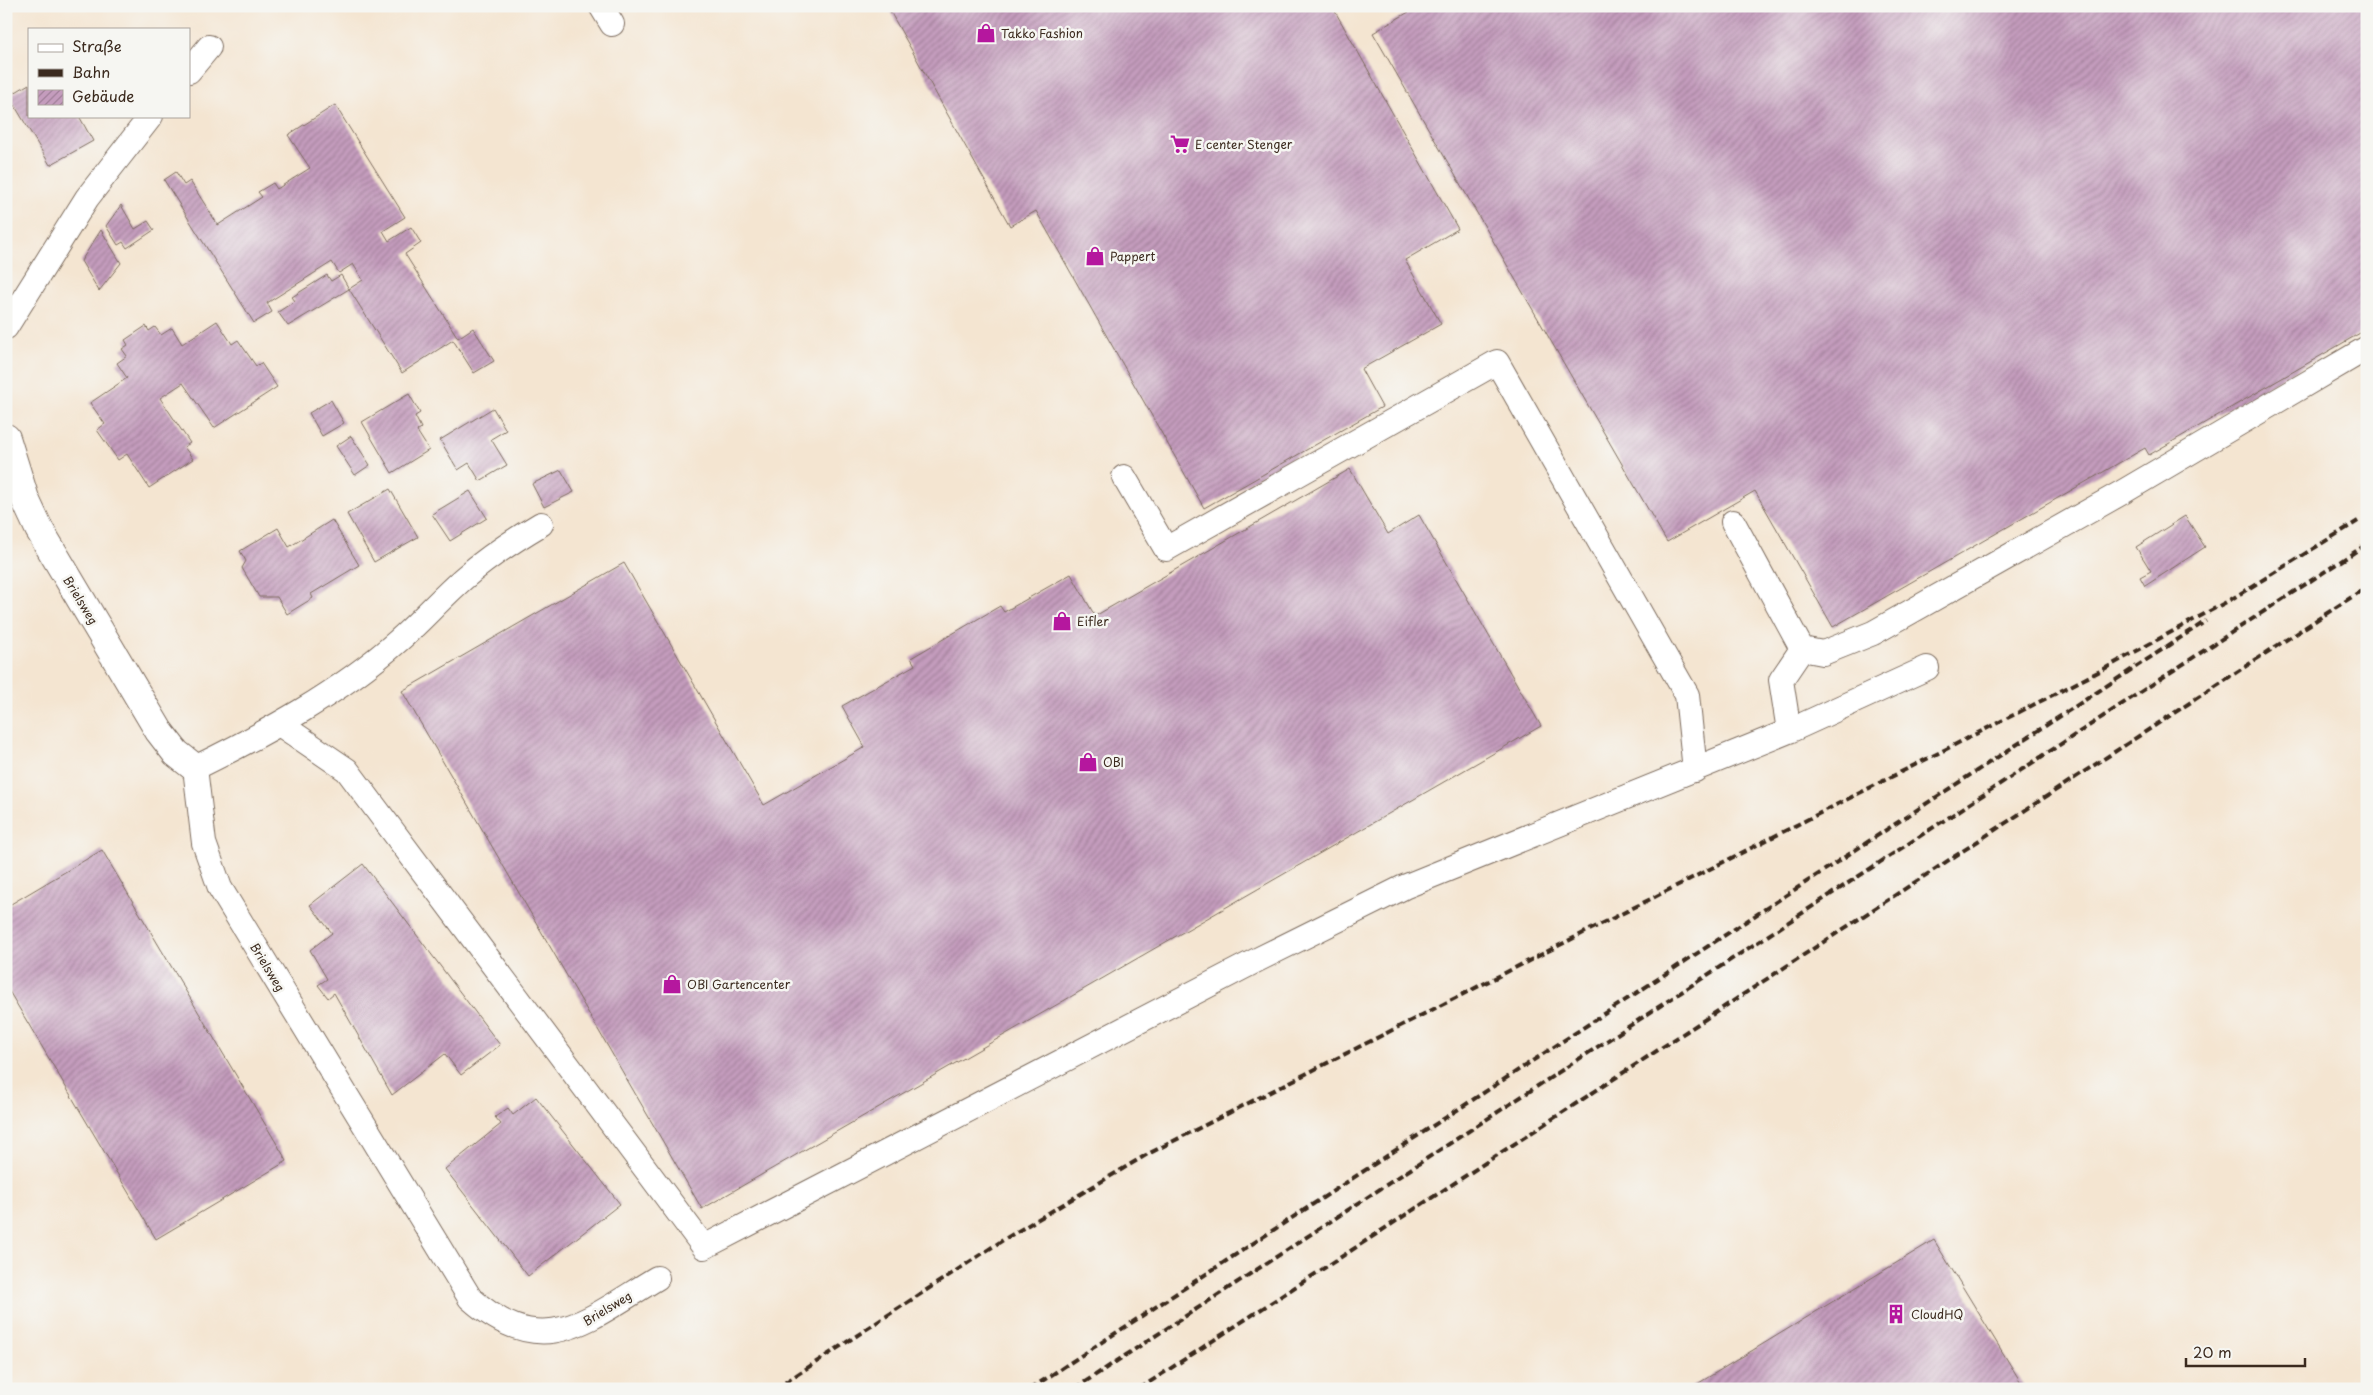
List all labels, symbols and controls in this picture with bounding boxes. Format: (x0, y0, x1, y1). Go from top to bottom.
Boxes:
shop icon: Takko Fashion (975, 22, 997, 44)
place label: Takko Fashion (1001, 24, 1083, 42)
legend (28, 28, 190, 118)
text: Straße (72, 34, 122, 57)
text: Bahn (72, 60, 110, 83)
text: Gebäude (72, 84, 134, 107)
supermarket icon: E center Stenger (1169, 133, 1191, 155)
place label: E center Stenger (1195, 135, 1293, 153)
shop icon: Pappert (1084, 245, 1106, 267)
place label: Pappert (1110, 247, 1155, 265)
street label: Brielsweg (59, 572, 103, 628)
shop icon: Eifler (1051, 610, 1073, 632)
place label: Eifler (1077, 612, 1109, 630)
shop icon: OBI (1077, 751, 1099, 773)
place label: OBI (1103, 753, 1124, 771)
street label: Brielsweg (246, 939, 290, 995)
shop icon: OBI Gartencenter (661, 973, 683, 995)
place label: OBI Gartencenter (687, 975, 791, 993)
street label: Brielsweg (579, 1286, 635, 1330)
building icon: CloudHQ (1885, 1303, 1907, 1325)
place label: CloudHQ (1911, 1305, 1964, 1323)
scale bar (2186, 1335, 2304, 1367)
text: 20 m (2193, 1340, 2232, 1363)

